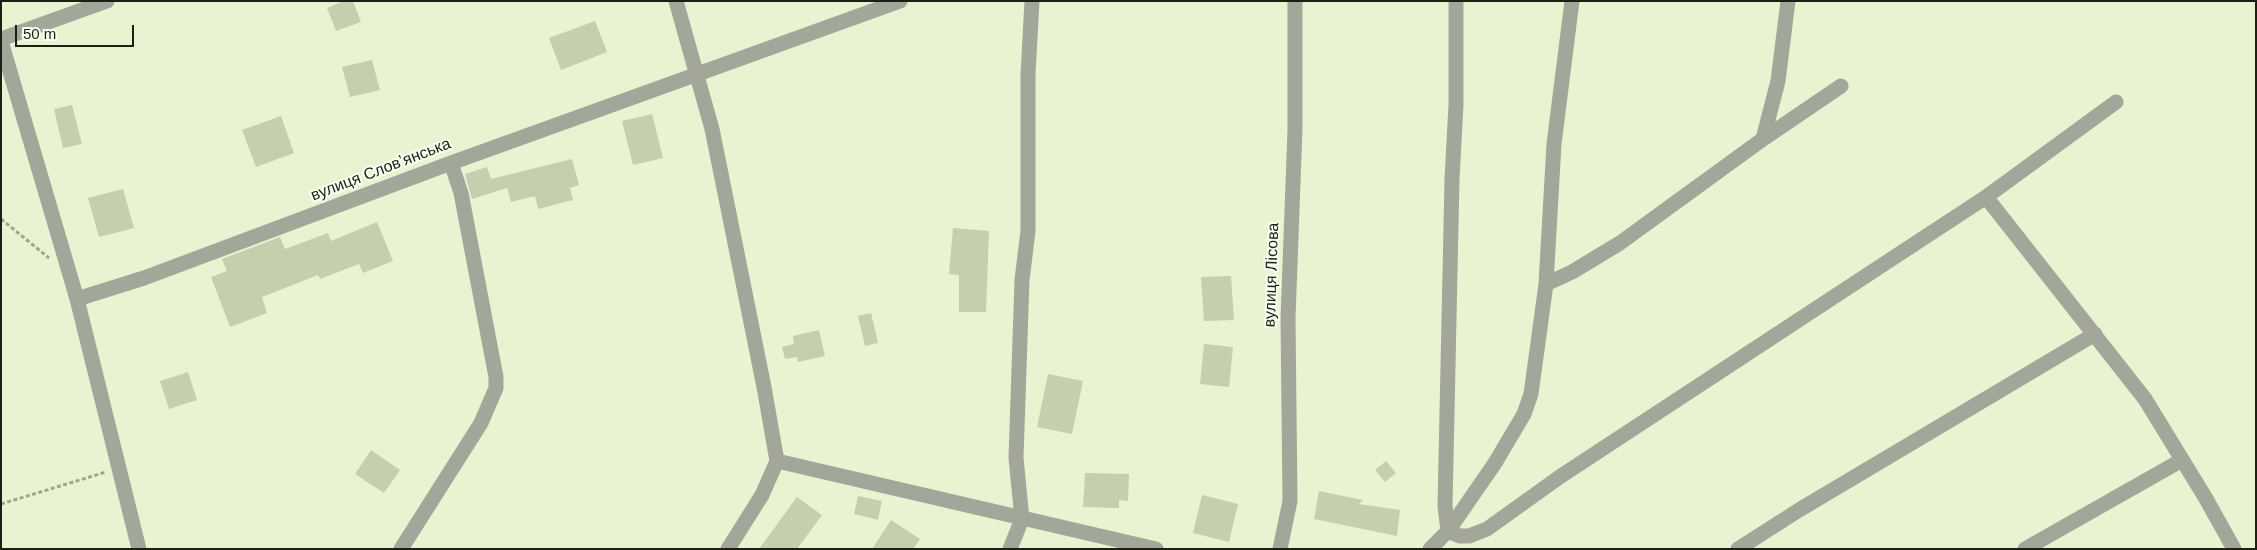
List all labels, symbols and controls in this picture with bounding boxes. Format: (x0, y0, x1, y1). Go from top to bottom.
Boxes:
scale bar (18, 15, 136, 47)
text: 50 m (23, 25, 56, 42)
street label: вулиця Словʼянська (308, 134, 454, 206)
street label: вулиця Лісова (1261, 222, 1283, 328)

